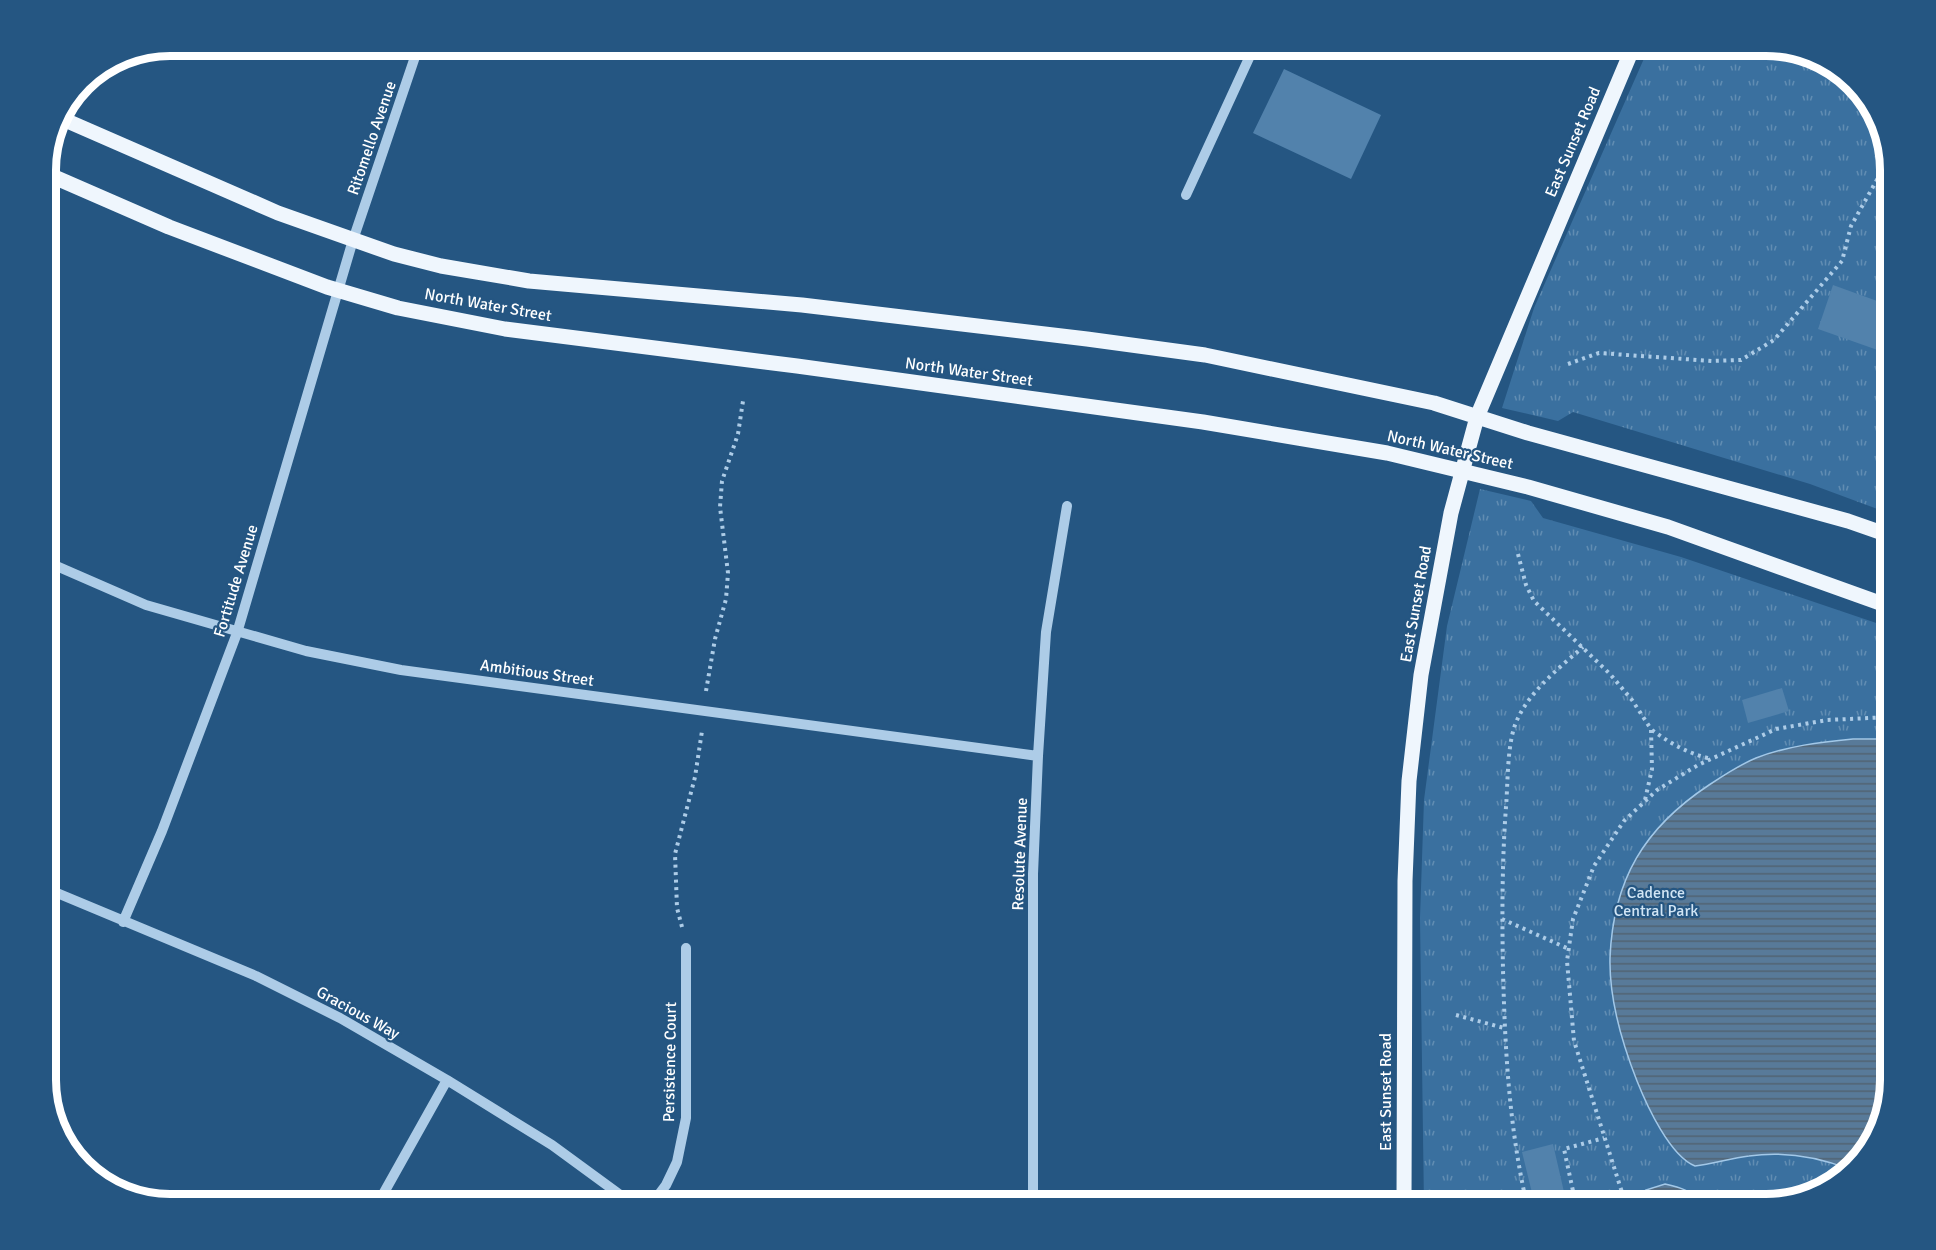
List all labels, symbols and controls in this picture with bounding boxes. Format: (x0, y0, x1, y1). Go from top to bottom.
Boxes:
street label: Ritomello Avenue (343, 78, 401, 198)
street label: East Sunset Road (1541, 84, 1605, 200)
street label: North Water Street (423, 284, 554, 326)
street label: North Water Street (904, 353, 1035, 391)
street label: North Water Street (1385, 426, 1515, 474)
street label: Fortitude Avenue (209, 522, 263, 640)
street label: East Sunset Road (1396, 544, 1436, 664)
street label: Ambitious Street (479, 655, 596, 691)
street label: Resolute Avenue (1008, 797, 1032, 911)
park label: Cadence Central Park (1614, 883, 1698, 921)
street label: Gracious Way (313, 982, 404, 1044)
street label: Persistence Court (659, 1001, 681, 1122)
street label: East Sunset Road (1376, 1033, 1396, 1151)

